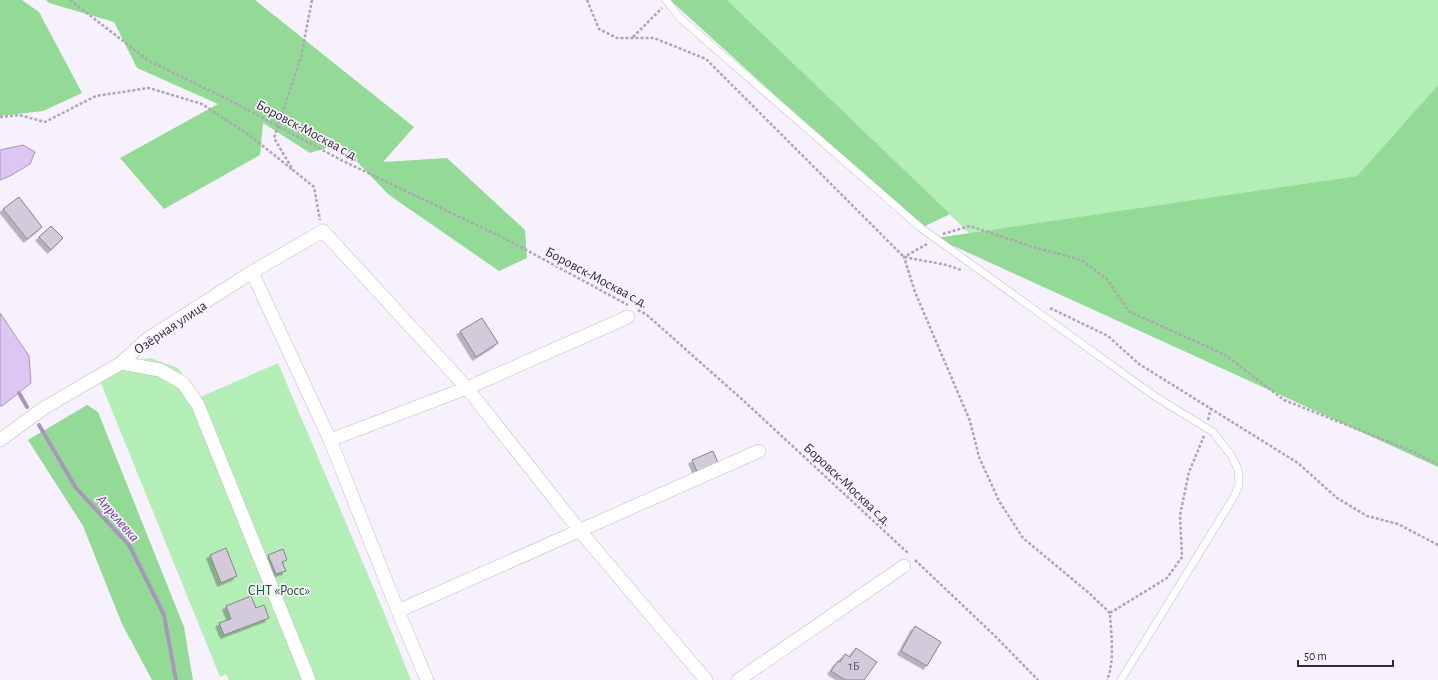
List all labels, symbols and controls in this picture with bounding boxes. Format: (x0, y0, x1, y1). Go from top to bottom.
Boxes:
street label: Боровск-Москва с.д. (254, 98, 361, 164)
street label: Боровск-Москва с.д. (543, 245, 650, 311)
street label: Озёрная улица (132, 298, 210, 357)
street label: Боровск-Москва с.д. (801, 441, 894, 529)
water label: Апрелевка (93, 491, 142, 545)
park label: СНТ «Росс» (248, 584, 310, 598)
scale bar (1298, 642, 1393, 668)
text: 50 m (1304, 650, 1327, 662)
house number: 1Б (849, 660, 860, 672)

